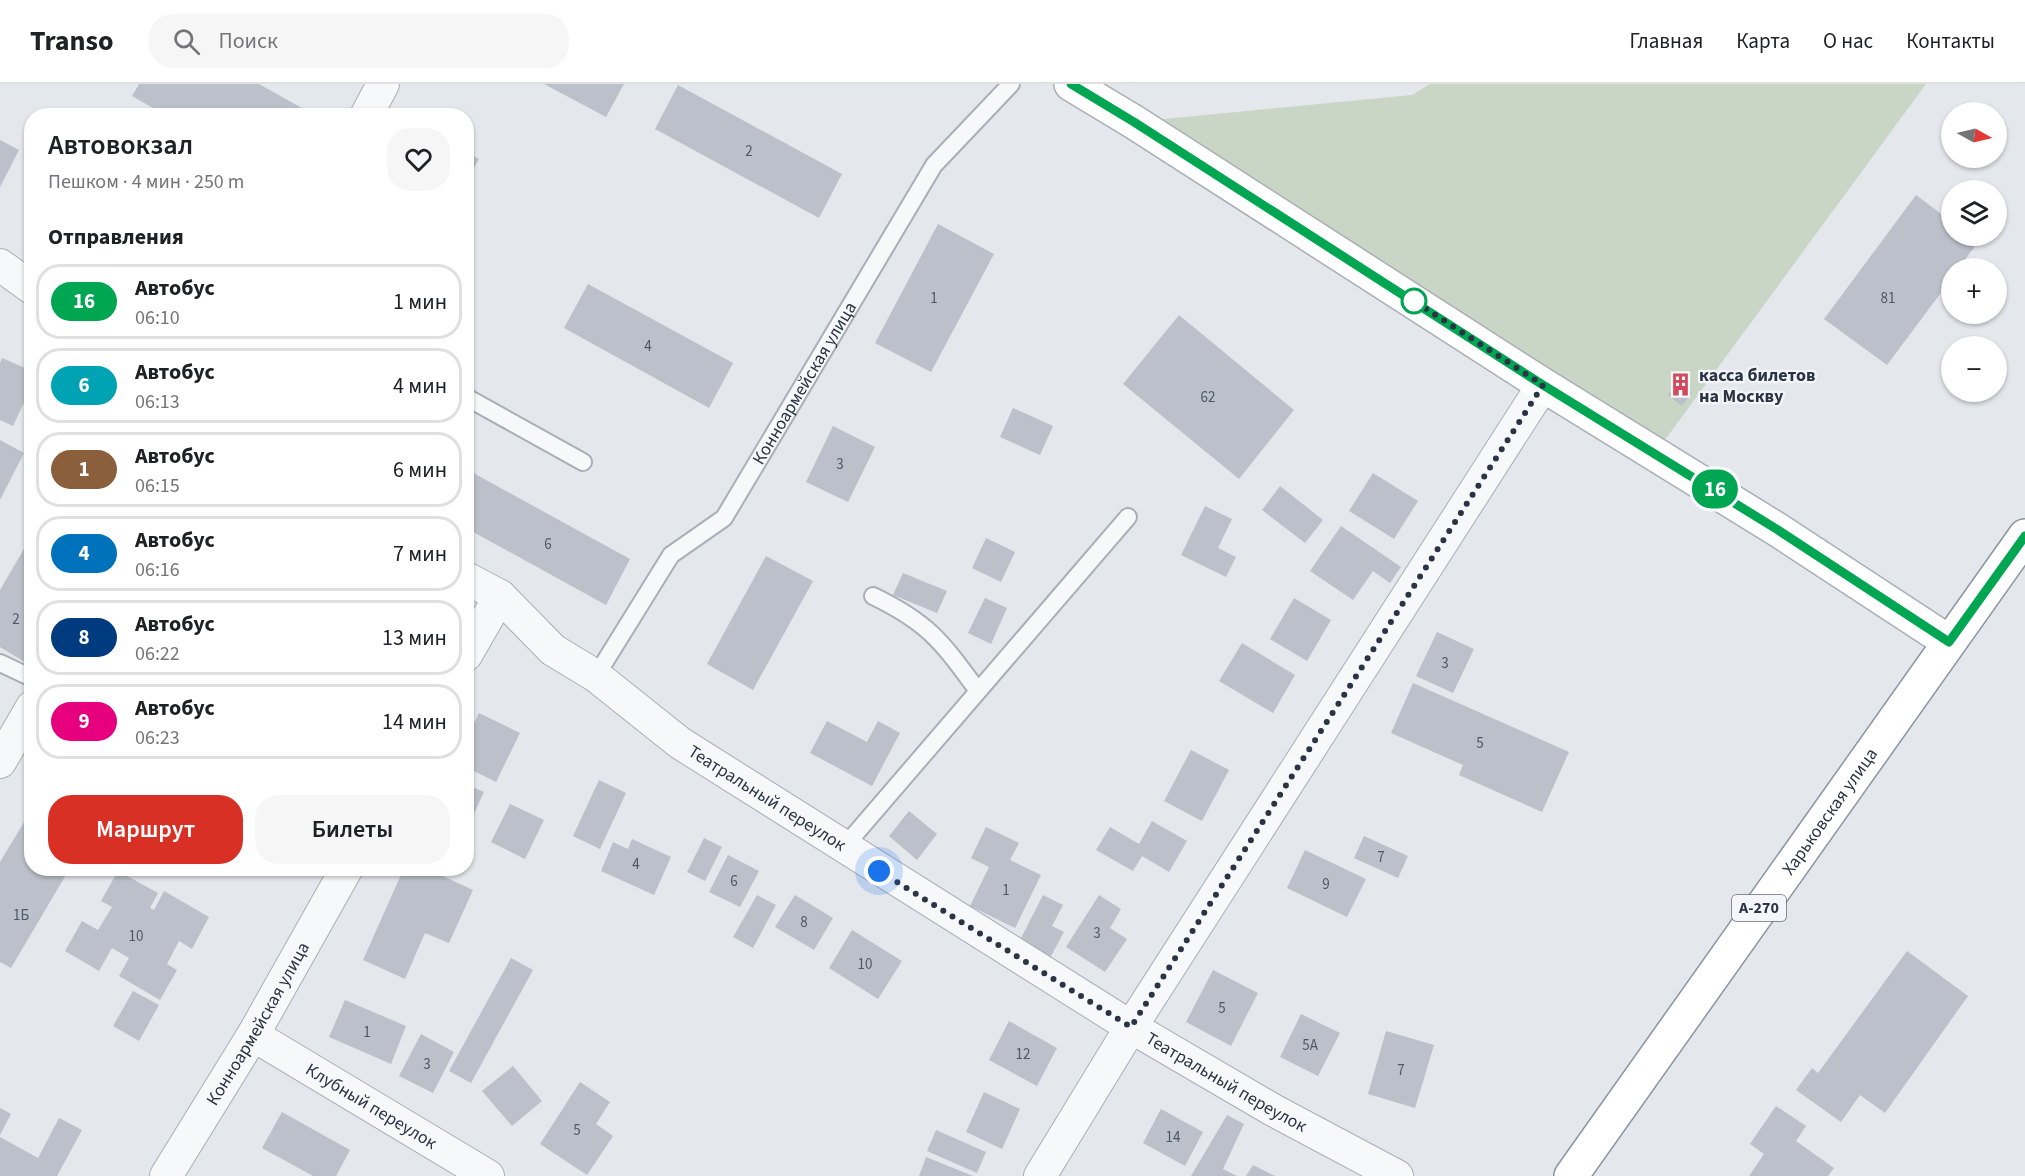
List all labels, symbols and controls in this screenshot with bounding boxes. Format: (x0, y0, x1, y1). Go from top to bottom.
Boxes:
search box (149, 14, 569, 68)
text: Transo (30, 21, 113, 61)
icon: search (170, 25, 203, 58)
text: Поиск (218, 25, 278, 57)
text: Главная (1630, 26, 1703, 56)
text: Карта (1736, 26, 1790, 56)
text: О нас (1823, 26, 1873, 56)
text: Контакты (1906, 26, 1995, 56)
north arrow (1941, 102, 2007, 168)
map controls (1941, 102, 2007, 402)
text: Автовокзал (48, 125, 193, 165)
button: heart (387, 128, 450, 191)
house number: 2 (745, 141, 753, 162)
text: Пешком · 4 мин · 250 m (48, 168, 244, 196)
button: layers (1941, 180, 2007, 246)
text: Отправления (48, 221, 184, 253)
button: + (1941, 258, 2007, 324)
text: Автобус (135, 272, 215, 304)
text: 16 (73, 286, 95, 316)
text: 1 мин (393, 286, 447, 318)
house number: 1 (930, 288, 938, 309)
unlabelled marker (1401, 288, 1427, 314)
house number: 81 (1881, 288, 1895, 309)
street label: Конноармейская улица (746, 297, 862, 469)
text: 06:10 (135, 304, 180, 332)
house number: 4 (644, 336, 652, 357)
button: − (1941, 336, 2007, 402)
text: Автобус (135, 356, 215, 388)
place label: касса билетов на Москву (1699, 363, 1815, 409)
text: 6 (78, 370, 90, 400)
text: 4 мин (393, 370, 447, 402)
building icon: касса билетов на Москву (1668, 372, 1694, 398)
house number: 62 (1201, 387, 1215, 408)
text: 06:13 (135, 388, 180, 416)
text: Автобус (135, 440, 215, 472)
text: 1 (78, 454, 90, 484)
text: 6 мин (393, 454, 447, 486)
house number: 3 (836, 454, 844, 475)
line badge: 16 (1688, 470, 1742, 508)
text: 06:15 (135, 472, 180, 500)
text: 16 (1704, 474, 1726, 504)
text: Автобус (135, 524, 215, 556)
house number: 6 (544, 534, 552, 555)
text: 4 (78, 538, 90, 568)
text: 7 мин (393, 538, 447, 570)
text: 06:16 (135, 556, 180, 584)
text: Автобус (135, 608, 215, 640)
house number: 2 (12, 609, 20, 630)
text: 8 (78, 622, 90, 652)
text: 13 мин (382, 622, 447, 654)
text: 06:22 (135, 640, 180, 668)
house number: 3 (1441, 653, 1449, 674)
text: Автобус (135, 692, 215, 724)
text: 9 (78, 706, 90, 736)
text: 14 мин (382, 706, 447, 738)
text: 06:23 (135, 724, 180, 752)
house number: 5 (1476, 733, 1484, 754)
street label: Театральный переулок (684, 739, 851, 857)
street label: Харьковская улица (1776, 743, 1883, 880)
button: Маршрут (48, 795, 243, 864)
button: Билеты (255, 795, 450, 864)
house number: 7 (1377, 847, 1385, 868)
house number: 4 (632, 854, 640, 875)
your location (864, 856, 894, 886)
house number: 6 (730, 871, 738, 892)
house number: 9 (1322, 874, 1330, 895)
house number: 1 (1002, 880, 1010, 901)
road number: А-270 (1732, 895, 1786, 921)
house number: 1Б (13, 905, 29, 926)
house number: 8 (800, 912, 808, 933)
house number: 3 (1093, 923, 1101, 944)
house number: 10 (129, 926, 143, 947)
street label: Конноармейская улица (200, 937, 315, 1110)
house number: 10 (858, 954, 872, 975)
house number: 5 (1218, 998, 1226, 1019)
house number: 1 (363, 1022, 371, 1043)
street label: Театральный переулок (1141, 1026, 1311, 1138)
house number: 5А (1302, 1035, 1319, 1056)
house number: 12 (1016, 1044, 1030, 1065)
house number: 3 (423, 1054, 431, 1075)
street label: Клубный переулок (301, 1057, 442, 1155)
house number: 7 (1397, 1060, 1405, 1081)
house number: 5 (573, 1120, 581, 1141)
house number: 14 (1166, 1127, 1181, 1148)

